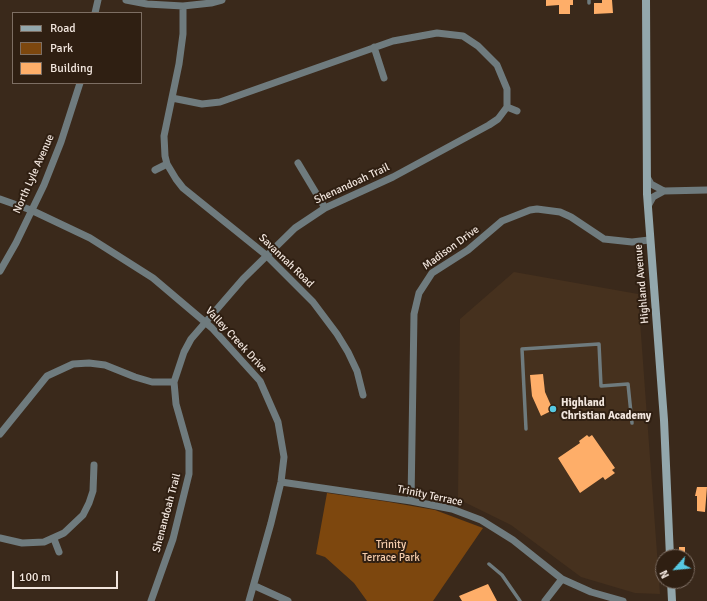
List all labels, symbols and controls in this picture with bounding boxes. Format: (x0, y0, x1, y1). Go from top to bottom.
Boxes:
legend (12, 12, 142, 84)
text: Road (50, 21, 76, 36)
text: Park (50, 41, 73, 56)
text: Building (50, 61, 93, 76)
street label: North Lyle Avenue (11, 132, 57, 216)
street label: Shenandoah Trail (312, 161, 392, 207)
street label: Madison Drive (420, 223, 482, 273)
street label: Savannah Road (256, 231, 316, 291)
street label: Highland Avenue (632, 244, 652, 324)
street label: Valley Creek Drive (202, 305, 270, 375)
place label: Highland Christian Academy (561, 396, 651, 422)
marker: Highland Christian Academy (548, 404, 558, 414)
street label: Shenandoah Trail (150, 472, 184, 554)
street label: Trinity Terrace (396, 483, 464, 509)
park label: Trinity Terrace Park (362, 538, 420, 564)
north arrow (655, 549, 695, 589)
scale bar (14, 563, 120, 589)
text: N (657, 568, 672, 581)
text: 100 m (19, 570, 51, 585)

